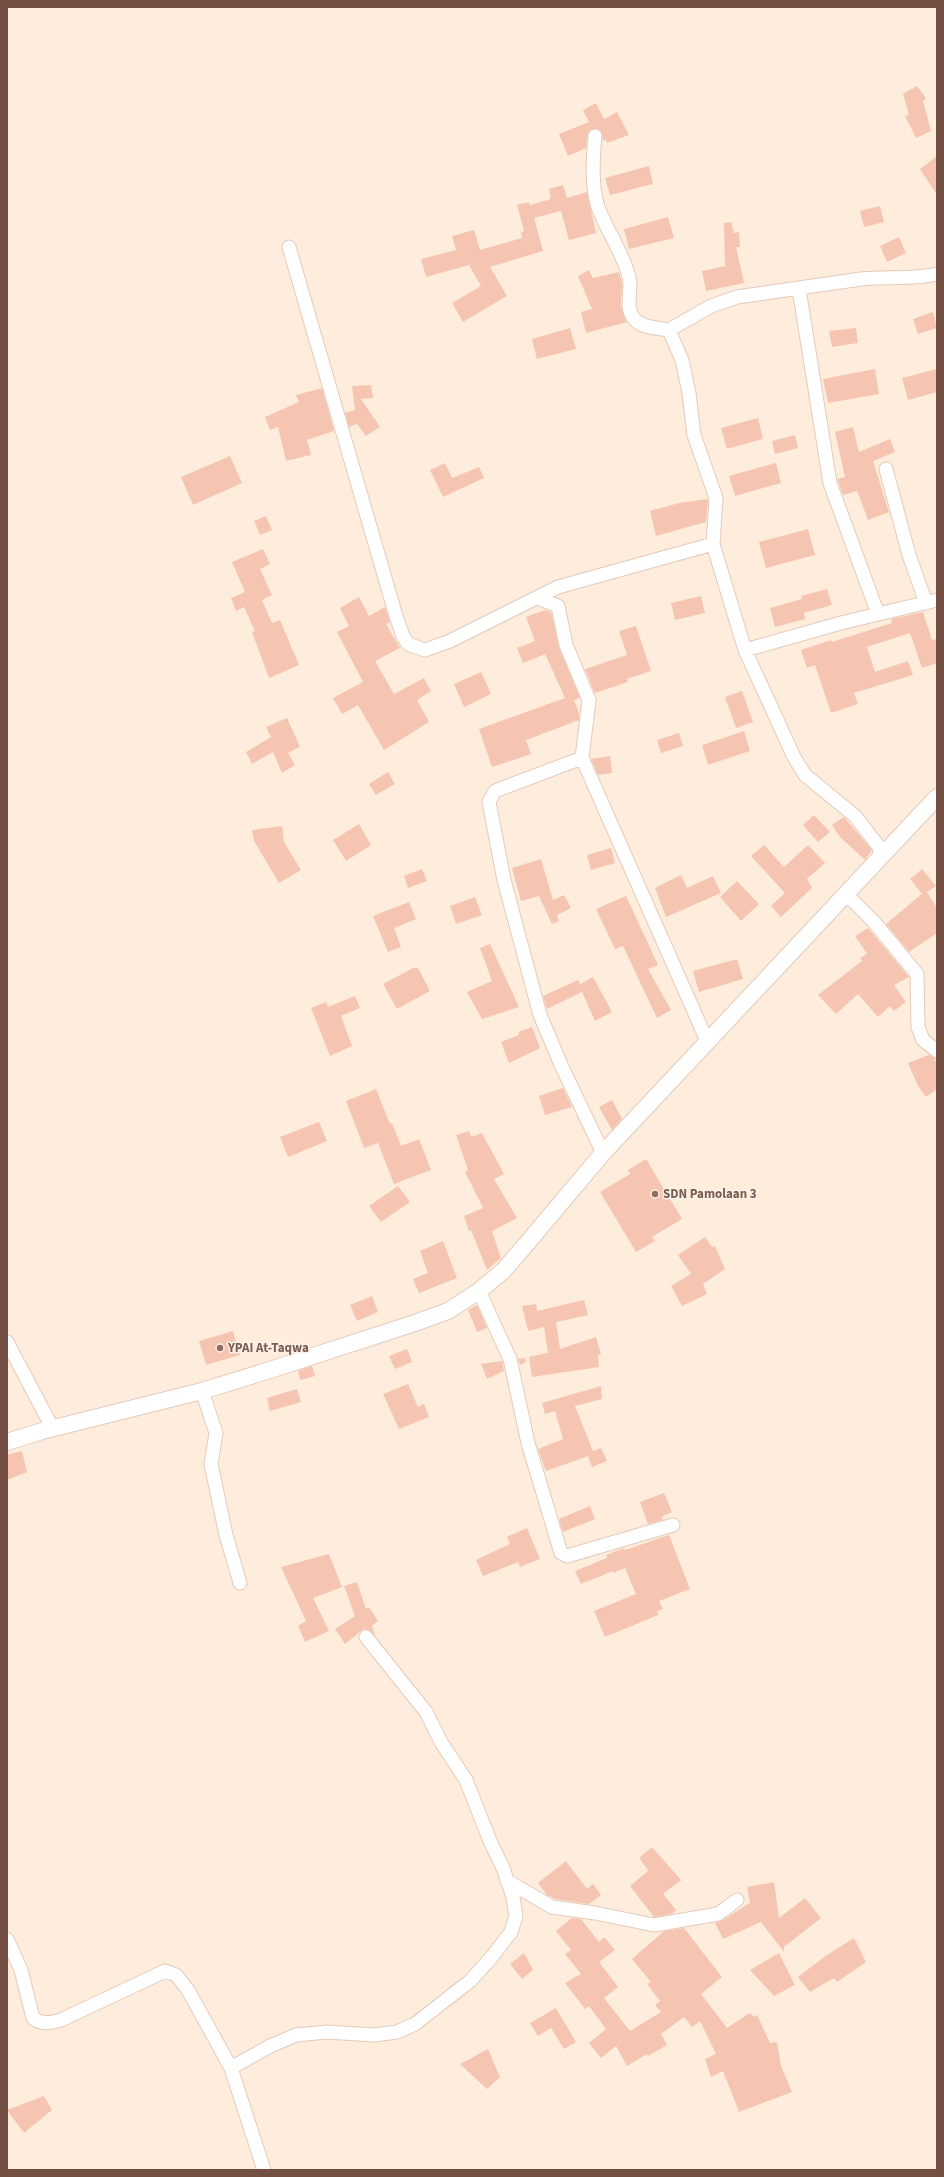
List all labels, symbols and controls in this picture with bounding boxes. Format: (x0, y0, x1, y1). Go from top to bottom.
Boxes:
place label: SDN Pamolaan 3 (663, 1185, 757, 1203)
marker: SDN Pamolaan 3 (650, 1189, 660, 1199)
place label: YPAI At-Taqwa (227, 1339, 309, 1357)
marker: YPAI At-Taqwa (215, 1343, 225, 1353)

